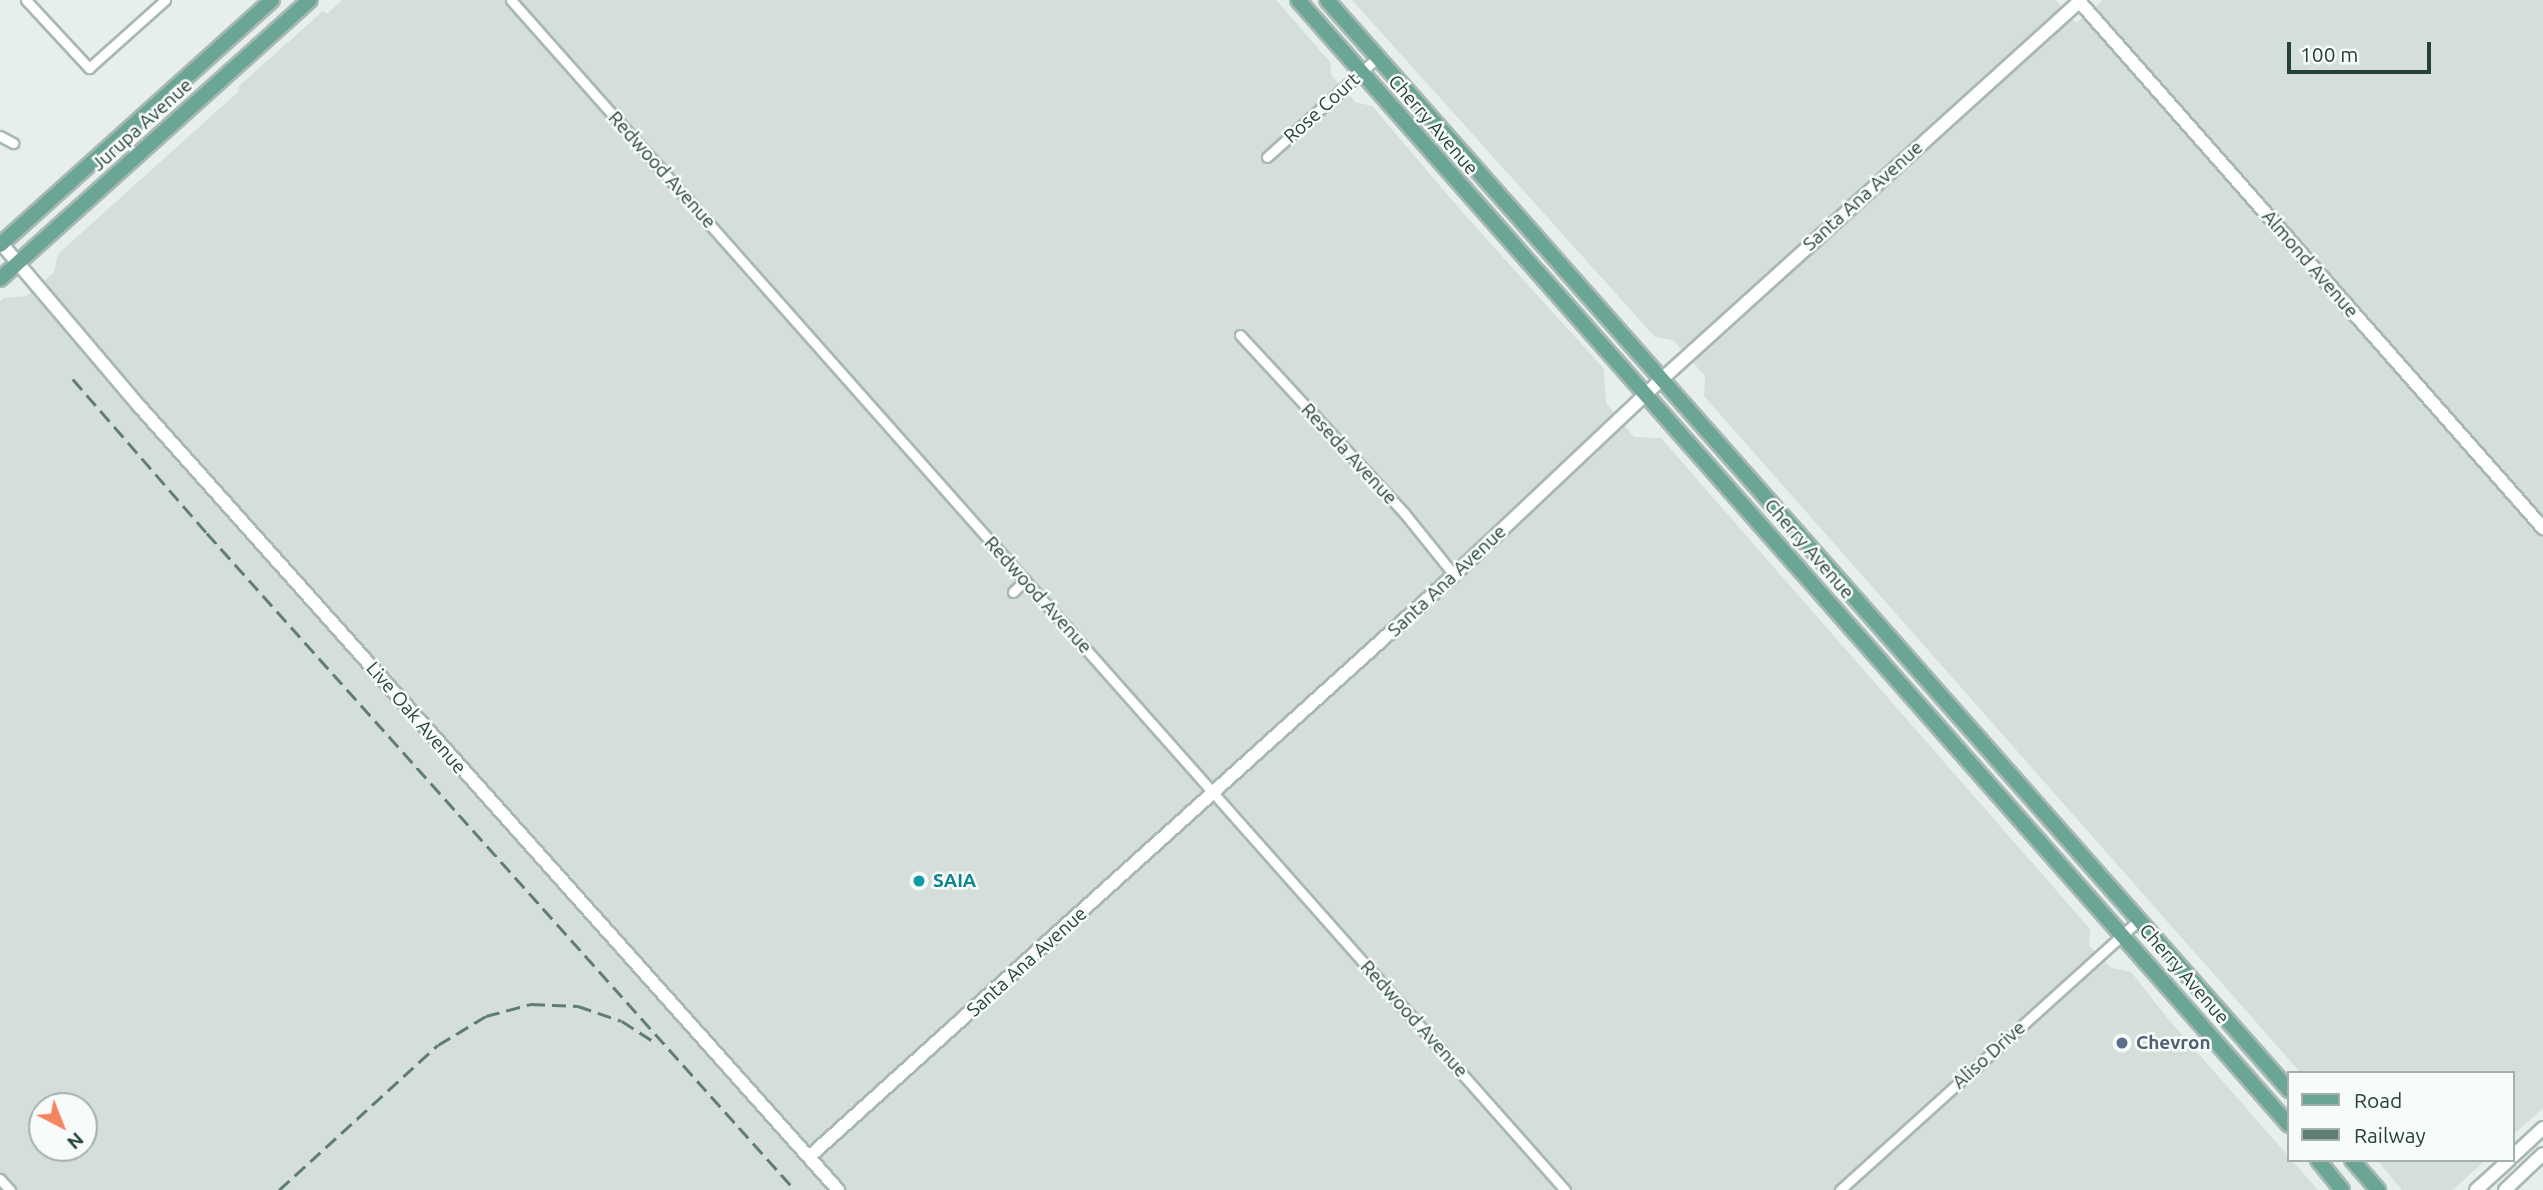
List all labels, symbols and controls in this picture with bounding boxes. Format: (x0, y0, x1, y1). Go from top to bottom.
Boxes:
scale bar (2291, 28, 2434, 72)
text: 100 m (2300, 42, 2358, 66)
street label: Rose Court (1279, 68, 1365, 148)
street label: Cherry Avenue (1383, 70, 1483, 180)
street label: Jurupa Avenue (87, 74, 197, 176)
street label: Redwood Avenue (603, 107, 721, 233)
street label: Santa Ana Avenue (1798, 136, 1928, 256)
street label: Almond Avenue (2257, 206, 2363, 322)
street label: Reseda Avenue (1296, 399, 1402, 509)
street label: Cherry Avenue (1759, 494, 1859, 604)
street label: Santa Ana Avenue (1383, 520, 1511, 642)
street label: Redwood Avenue (979, 532, 1097, 658)
street label: Live Oak Avenue (361, 657, 471, 779)
place label: SAIA (933, 870, 976, 892)
marker: SAIA (911, 873, 927, 889)
street label: Santa Ana Avenue (962, 902, 1092, 1022)
street label: Cherry Avenue (2134, 919, 2234, 1029)
street label: Redwood Avenue (1355, 956, 1473, 1082)
street label: Aliso Drive (1948, 1016, 2030, 1094)
place label: Chevron (2136, 1032, 2211, 1054)
marker: Chevron (2114, 1035, 2130, 1051)
legend (2288, 1071, 2515, 1162)
text: Road (2354, 1088, 2402, 1112)
north arrow (28, 1092, 98, 1162)
text: Railway (2354, 1123, 2426, 1147)
text: N (63, 1128, 88, 1154)

